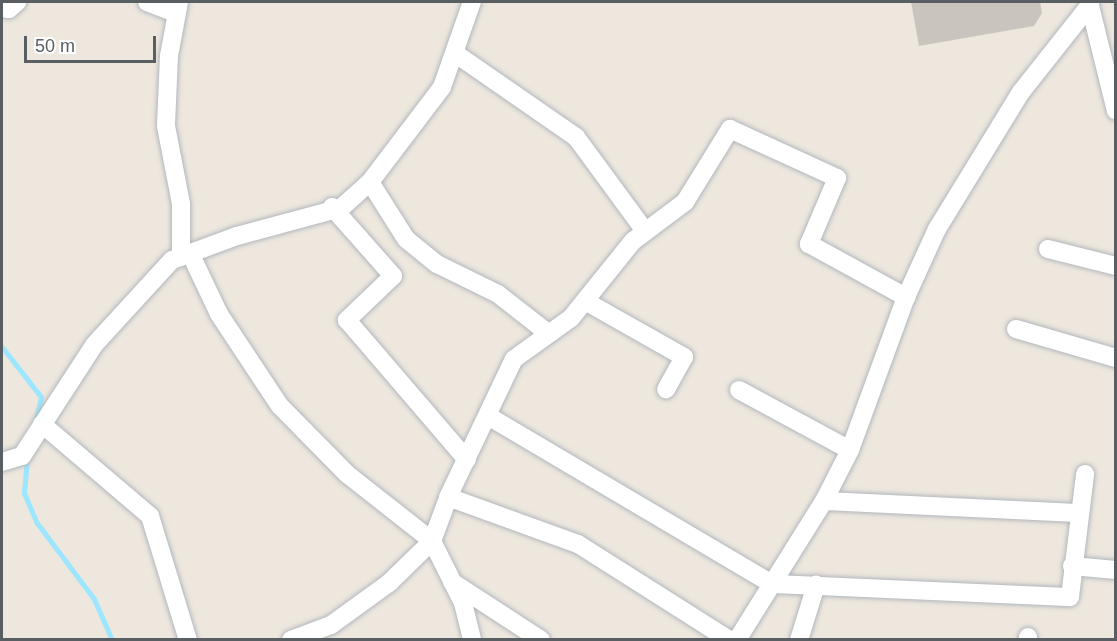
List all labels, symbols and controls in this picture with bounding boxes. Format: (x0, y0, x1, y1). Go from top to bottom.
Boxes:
scale bar (27, 24, 159, 62)
text: 50 m (35, 36, 75, 56)

